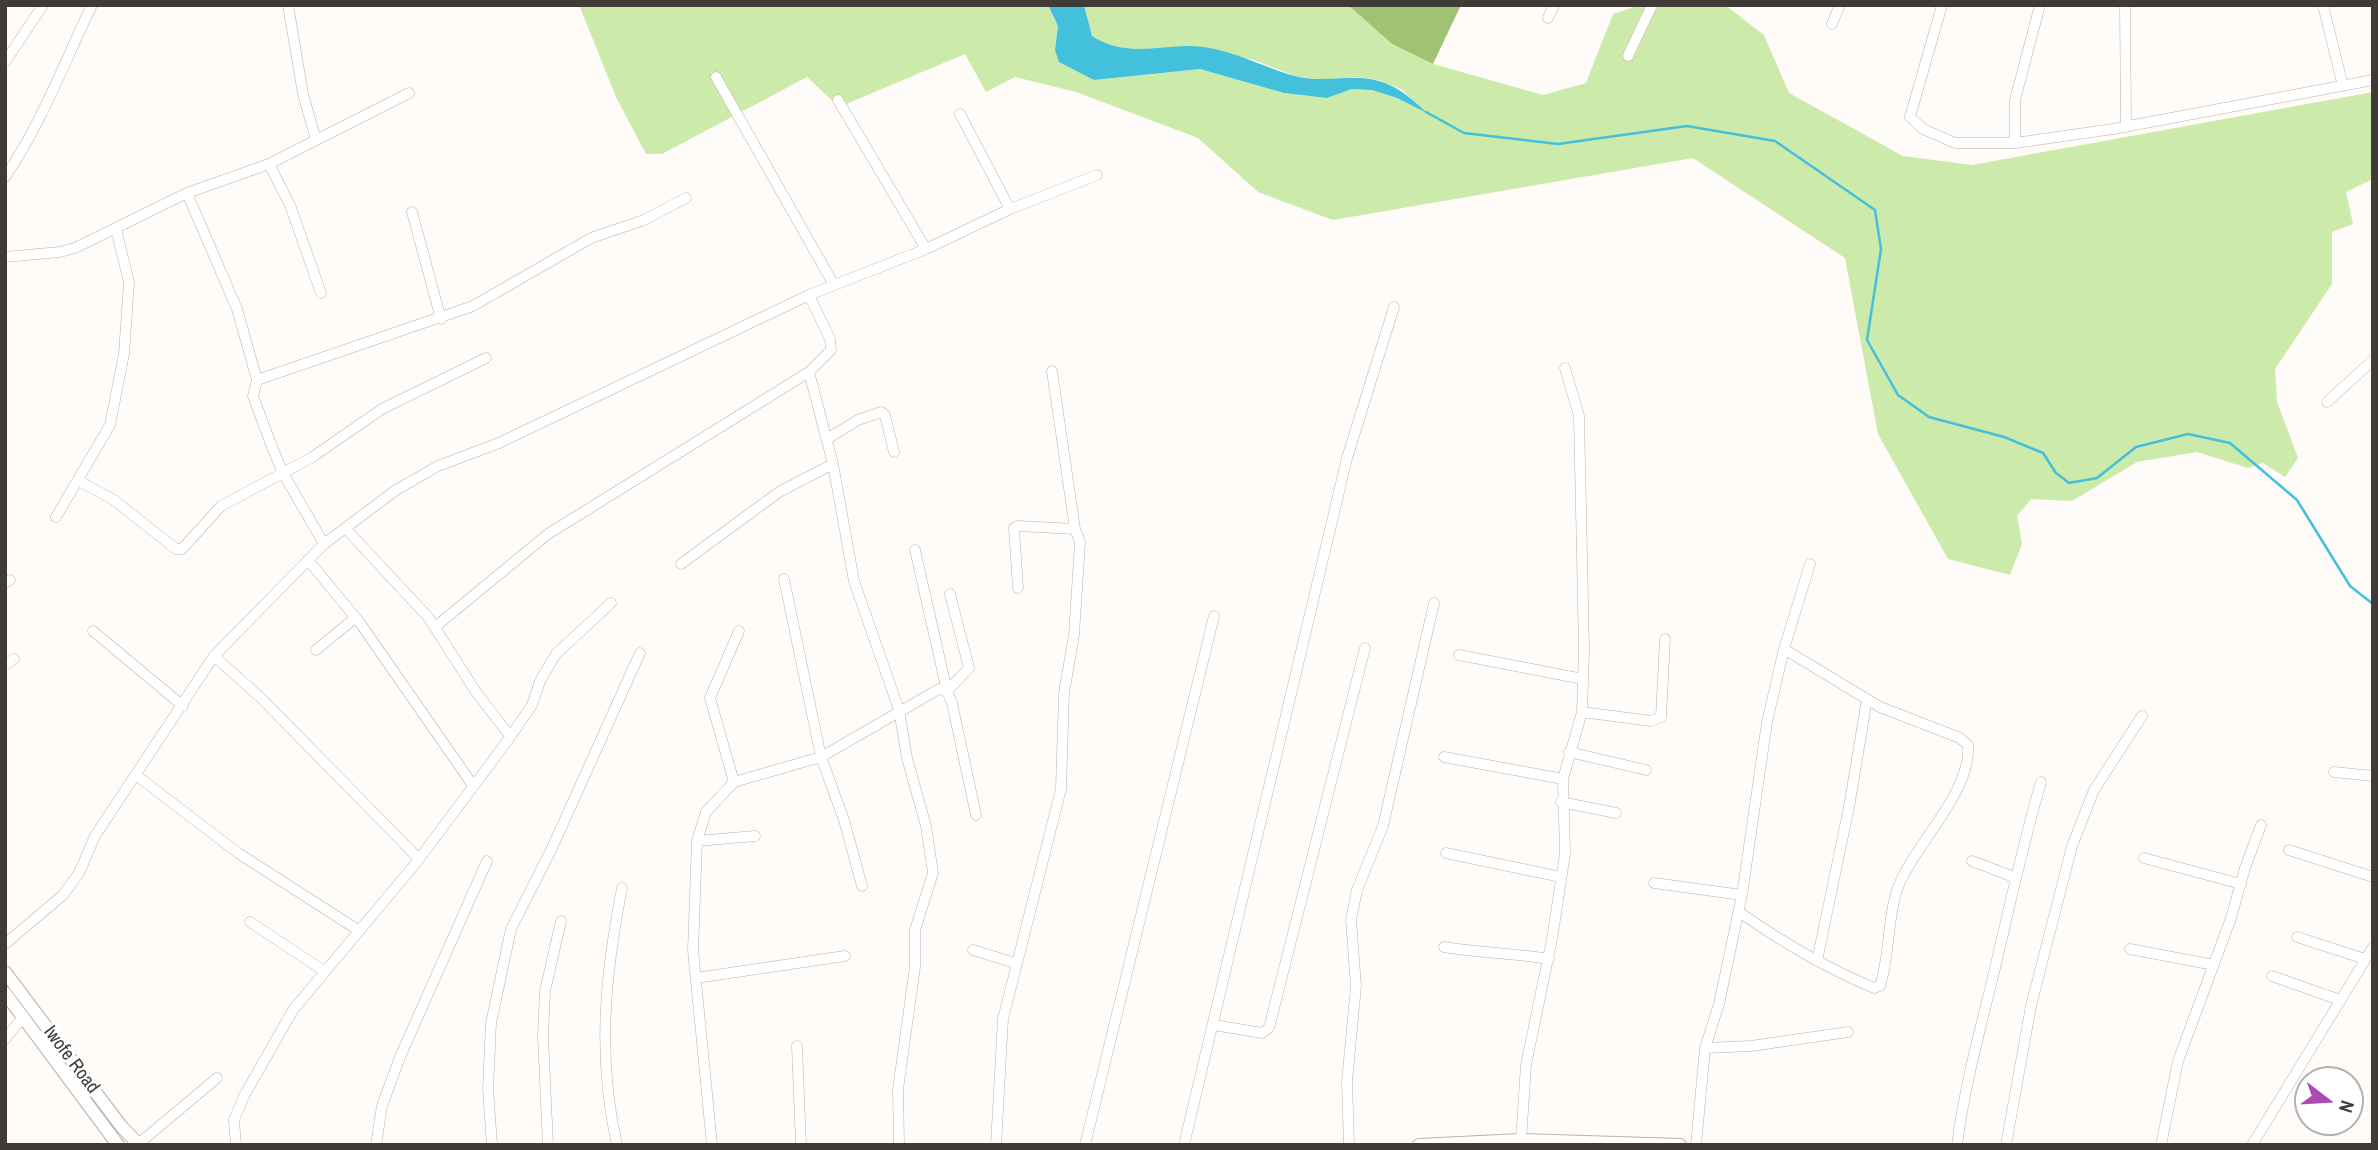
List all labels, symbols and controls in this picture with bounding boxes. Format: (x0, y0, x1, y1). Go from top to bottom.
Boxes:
street label: Iwofe Road (38, 1022, 104, 1098)
north arrow (2294, 1066, 2364, 1136)
text: N (2333, 1097, 2361, 1116)

